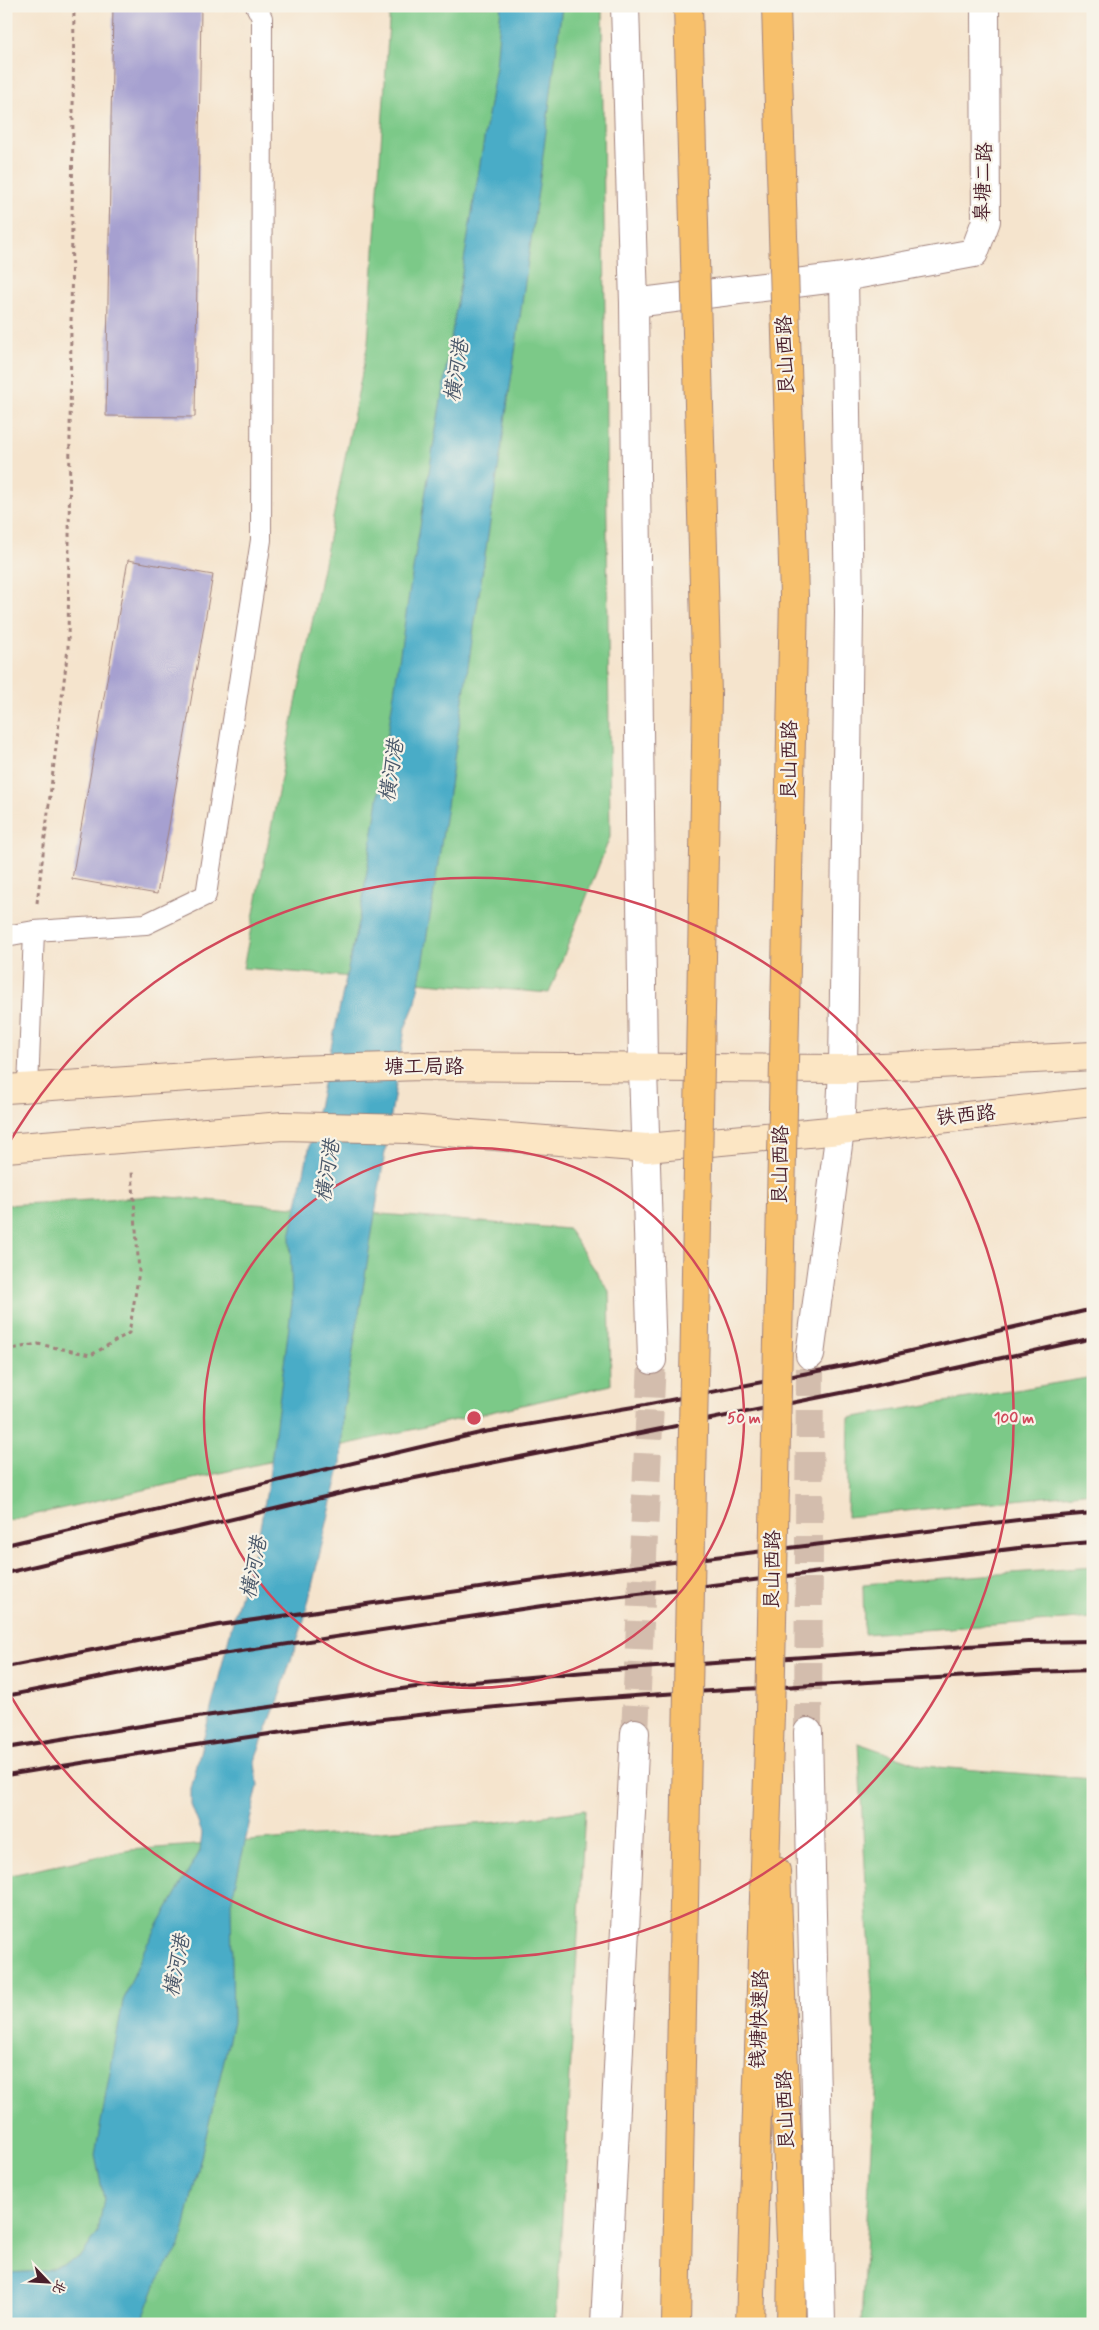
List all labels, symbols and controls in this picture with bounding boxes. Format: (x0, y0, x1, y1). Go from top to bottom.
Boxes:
street label: 皋塘二路 (969, 141, 999, 222)
street label: 艮山西路 (771, 314, 801, 395)
water label: 横河港 (438, 336, 476, 404)
street label: 艮山西路 (776, 719, 804, 800)
water label: 横河港 (373, 736, 411, 804)
street label: 塘工局路 (384, 1054, 465, 1081)
street label: 铁西路 (935, 1099, 998, 1133)
street label: 艮山西路 (767, 1124, 795, 1205)
water label: 横河港 (309, 1136, 347, 1204)
centre of rings (465, 1409, 483, 1427)
text: 50 m (727, 1409, 761, 1429)
text: 100 m (994, 1409, 1034, 1429)
street label: 艮山西路 (759, 1529, 787, 1610)
water label: 横河港 (234, 1532, 274, 1602)
water label: 横河港 (157, 1930, 197, 2000)
street label: 钱塘快速路 (745, 1968, 775, 2069)
street label: 艮山西路 (771, 2069, 801, 2150)
north arrow (22, 2258, 72, 2308)
text: 北 (48, 2277, 70, 2297)

